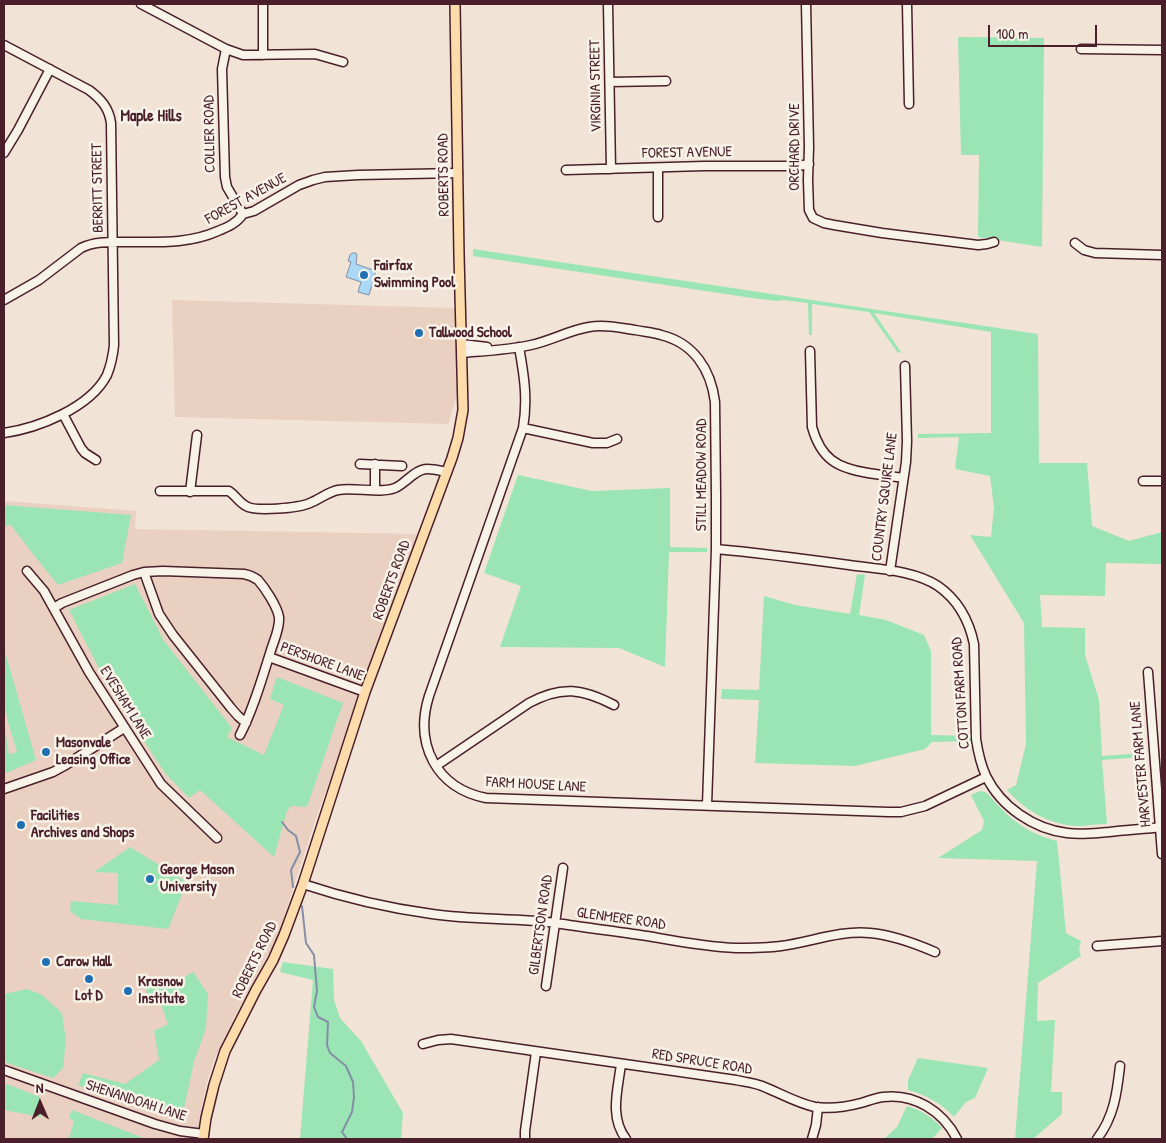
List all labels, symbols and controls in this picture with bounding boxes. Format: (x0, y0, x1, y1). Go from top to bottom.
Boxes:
scale bar (991, 15, 1100, 47)
text: 100 m (996, 23, 1029, 44)
street label: VIRGINIA STREET (586, 39, 606, 133)
street label: COLLIER ROAD (200, 95, 220, 173)
street label: ORCHARD DRIVE (786, 103, 804, 191)
district label: Maple Hills (120, 107, 182, 127)
street label: ROBERTS ROAD (434, 133, 454, 217)
street label: BERRITT STREET (88, 143, 108, 233)
street label: FOREST AVENUE (642, 143, 732, 163)
street label: FOREST AVENUE (202, 169, 290, 229)
place label: Fairfax Swimming Pool (374, 257, 455, 292)
marker: Fairfax Swimming Pool (358, 269, 370, 281)
place label: Tallwood School (429, 324, 512, 342)
marker: Tallwood School (413, 327, 425, 339)
street label: STILL MEADOW ROAD (693, 419, 711, 531)
street label: COUNTRY SQUIRE LANE (868, 432, 902, 562)
street label: ROBERTS ROAD (369, 538, 415, 622)
street label: COTTON FARM ROAD (948, 636, 974, 750)
street label: PERSHORE LANE (278, 639, 366, 685)
street label: EVESHAM LANE (95, 663, 155, 743)
street label: HARVESTER FARM LANE (1127, 700, 1155, 828)
place label: Masonvale Leasing Office (56, 734, 131, 769)
marker: Masonvale Leasing Office (40, 746, 52, 758)
street label: FARM HOUSE LANE (485, 773, 587, 797)
place label: Facilities Archives and Shops (31, 807, 134, 842)
marker: Facilities Archives and Shops (15, 819, 27, 831)
place label: George Mason University (160, 861, 234, 896)
marker: George Mason University (144, 873, 156, 885)
street label: GILBERTSON ROAD (525, 874, 557, 976)
street label: GLENMERE ROAD (575, 904, 667, 934)
street label: ROBERTS ROAD (229, 919, 281, 1001)
place label: Carow Hall (56, 953, 112, 971)
marker: Carow Hall (40, 956, 52, 968)
marker: Lot D (83, 973, 95, 985)
place label: Krasnow Institute (138, 973, 185, 1008)
marker: Krasnow Institute (122, 985, 134, 997)
place label: Lot D (75, 987, 103, 1005)
street label: RED SPRUCE ROAD (651, 1045, 753, 1079)
street label: SHENANDOAH LANE (83, 1076, 189, 1126)
north arrow (15, 1078, 65, 1128)
text: N (36, 1078, 44, 1097)

